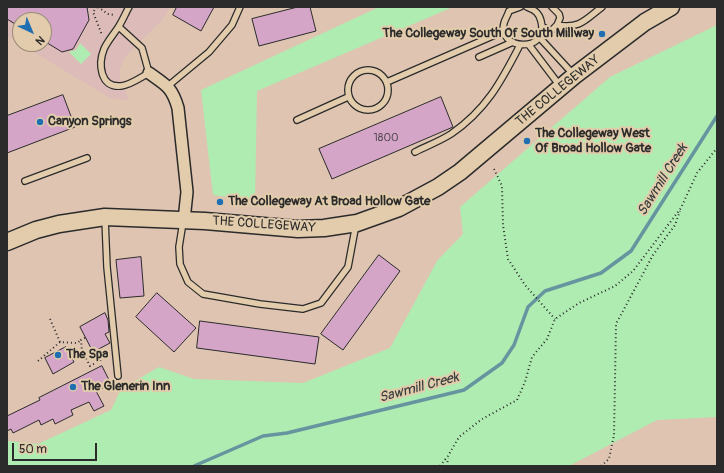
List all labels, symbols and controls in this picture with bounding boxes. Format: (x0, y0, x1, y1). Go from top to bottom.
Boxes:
north arrow (12, 12, 52, 52)
place label: The Collegeway South Of South Millway (383, 26, 594, 42)
marker: The Collegeway South Of South Millway (597, 29, 607, 39)
text: N (33, 33, 47, 48)
street label: THE COLLEGEWAY (513, 52, 603, 130)
place label: Canyon Springs (48, 114, 132, 130)
marker: Canyon Springs (35, 117, 45, 127)
place label: The Collegeway West Of Broad Hollow Gate (535, 126, 651, 157)
house number: 1800 (374, 131, 398, 145)
marker: The Collegeway West Of Broad Hollow Gate (522, 136, 532, 146)
water label: Sawmill Creek (634, 141, 692, 219)
place label: The Collegeway At Broad Hollow Gate (228, 194, 431, 210)
marker: The Collegeway At Broad Hollow Gate (215, 197, 225, 207)
street label: THE COLLEGEWAY (212, 214, 316, 236)
place label: The Spa (66, 347, 108, 363)
marker: The Spa (53, 350, 63, 360)
water label: Sawmill Creek (377, 369, 461, 407)
place label: The Glenerin Inn (81, 379, 170, 395)
marker: The Glenerin Inn (68, 382, 78, 392)
scale bar (14, 435, 99, 461)
text: 50 m (19, 442, 47, 457)

